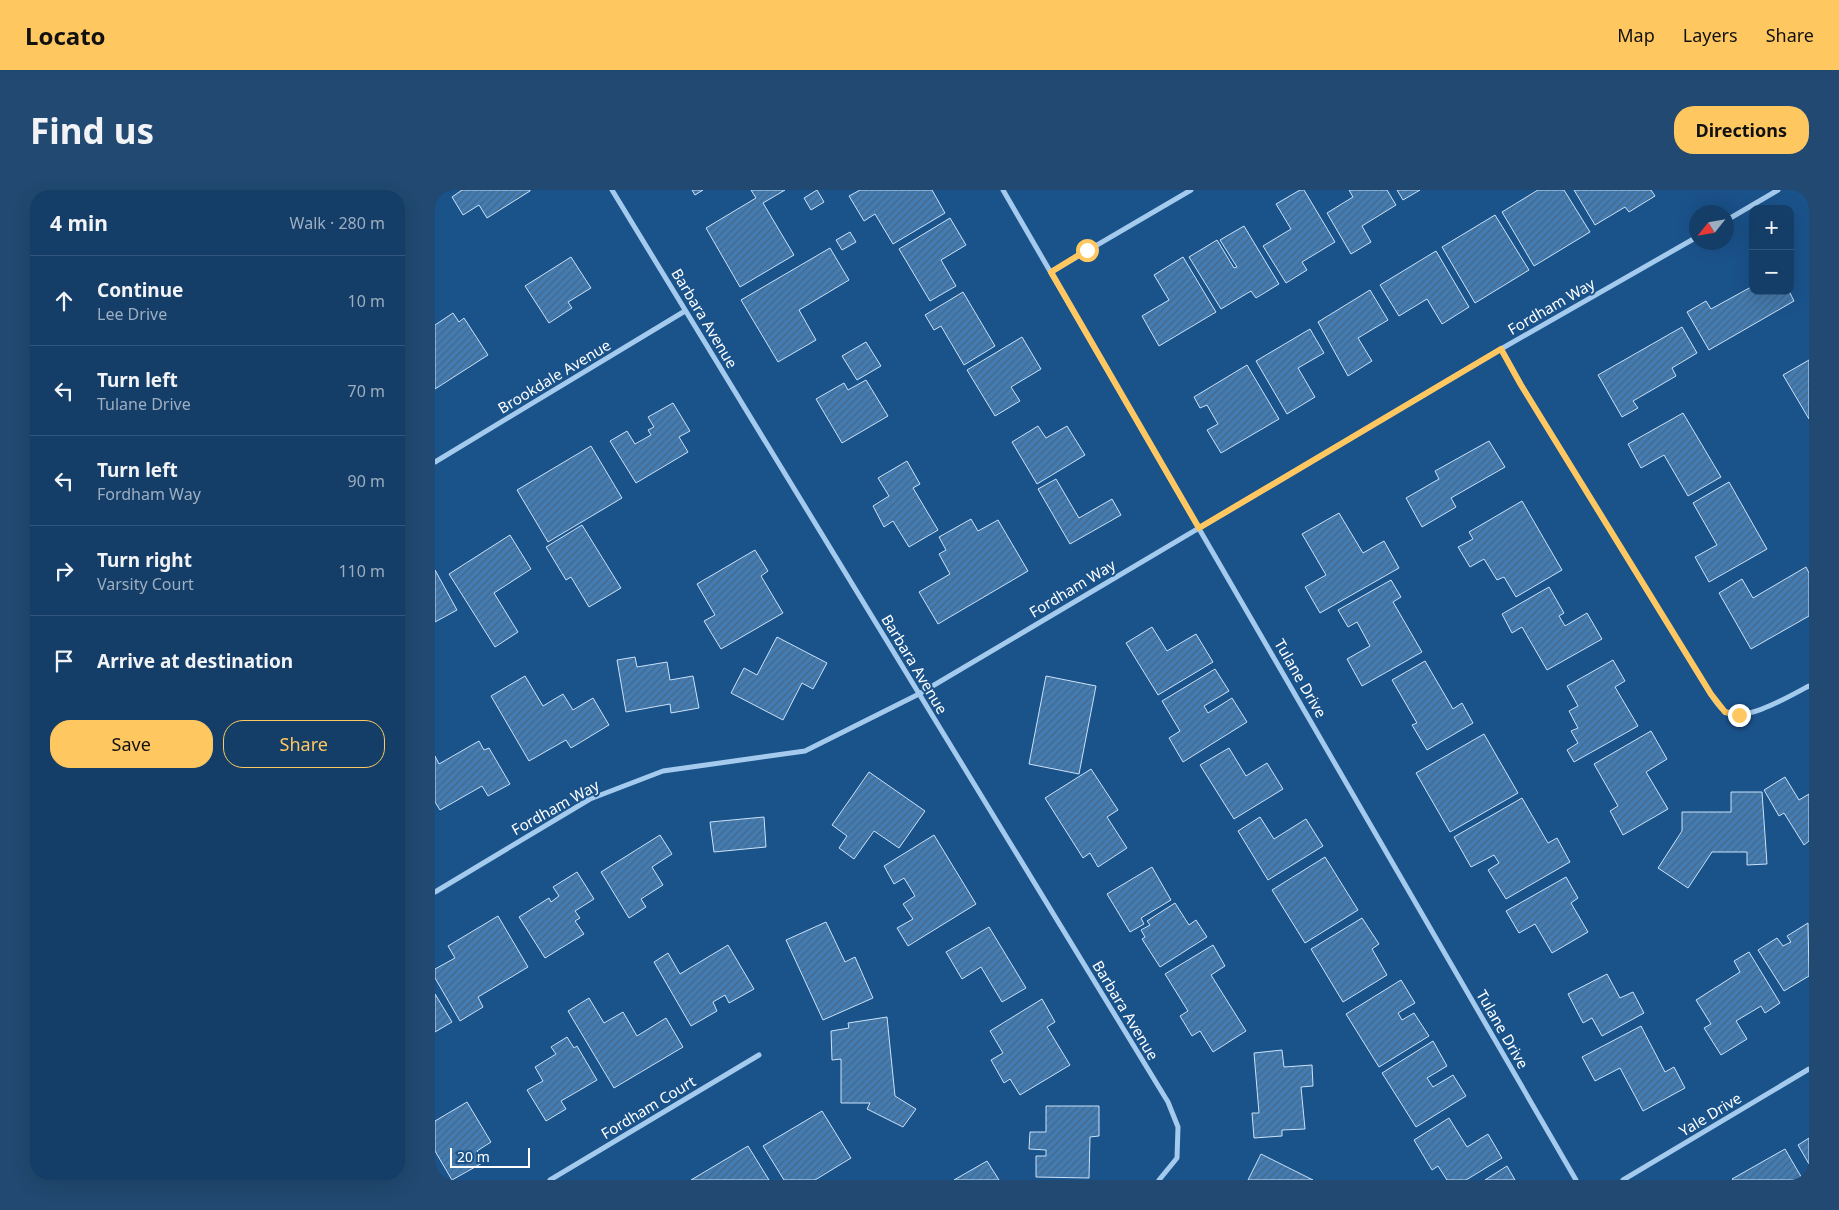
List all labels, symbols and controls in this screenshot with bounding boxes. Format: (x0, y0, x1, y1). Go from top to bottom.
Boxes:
text: Locato (25, 19, 106, 52)
text: Map (1617, 23, 1655, 47)
text: Layers (1683, 23, 1738, 47)
text: Share (1766, 23, 1814, 47)
button: Directions (1674, 106, 1809, 154)
text: Find us (30, 107, 154, 154)
north arrow (1689, 205, 1734, 250)
map controls (1749, 205, 1794, 295)
button: + (1749, 205, 1794, 250)
text: 4 min (50, 209, 108, 237)
text: Walk · 280 m (290, 212, 385, 234)
route start (1076, 239, 1099, 262)
button: − (1749, 250, 1794, 295)
street label: Barbara Avenue (667, 264, 743, 372)
street label: Fordham Way (1504, 273, 1598, 339)
text: Continue (97, 277, 183, 303)
icon: ahead (50, 287, 78, 315)
text: 10 m (348, 290, 385, 312)
text: Lee Drive (97, 303, 167, 325)
street label: Brookdale Avenue (494, 334, 614, 418)
text: Turn left (97, 367, 178, 393)
icon: left (50, 377, 78, 405)
text: 70 m (348, 380, 385, 402)
text: Tulane Drive (97, 393, 191, 415)
text: Turn left (97, 457, 178, 483)
icon: left (50, 467, 78, 495)
text: 90 m (348, 470, 385, 492)
text: Fordham Way (97, 483, 201, 505)
text: Turn right (97, 547, 192, 573)
street label: Fordham Way (1025, 554, 1119, 622)
icon: right (50, 557, 78, 585)
text: 110 m (338, 560, 385, 582)
text: Varsity Court (97, 573, 194, 595)
street label: Barbara Avenue (877, 610, 953, 718)
street label: Tulane Drive (1270, 635, 1332, 721)
icon: arrive (50, 647, 78, 675)
text: Arrive at destination (97, 648, 293, 674)
route end (1728, 704, 1751, 727)
button: Save (50, 720, 213, 768)
button: Share (223, 720, 385, 768)
street label: Fordham Way (508, 774, 603, 839)
street label: Barbara Avenue (1088, 956, 1164, 1064)
street label: Tulane Drive (1472, 986, 1534, 1072)
street label: Fordham Court (597, 1071, 700, 1143)
street label: Yale Drive (1675, 1088, 1745, 1140)
scale bar (450, 1145, 530, 1168)
text: 20 m (457, 1147, 490, 1166)

